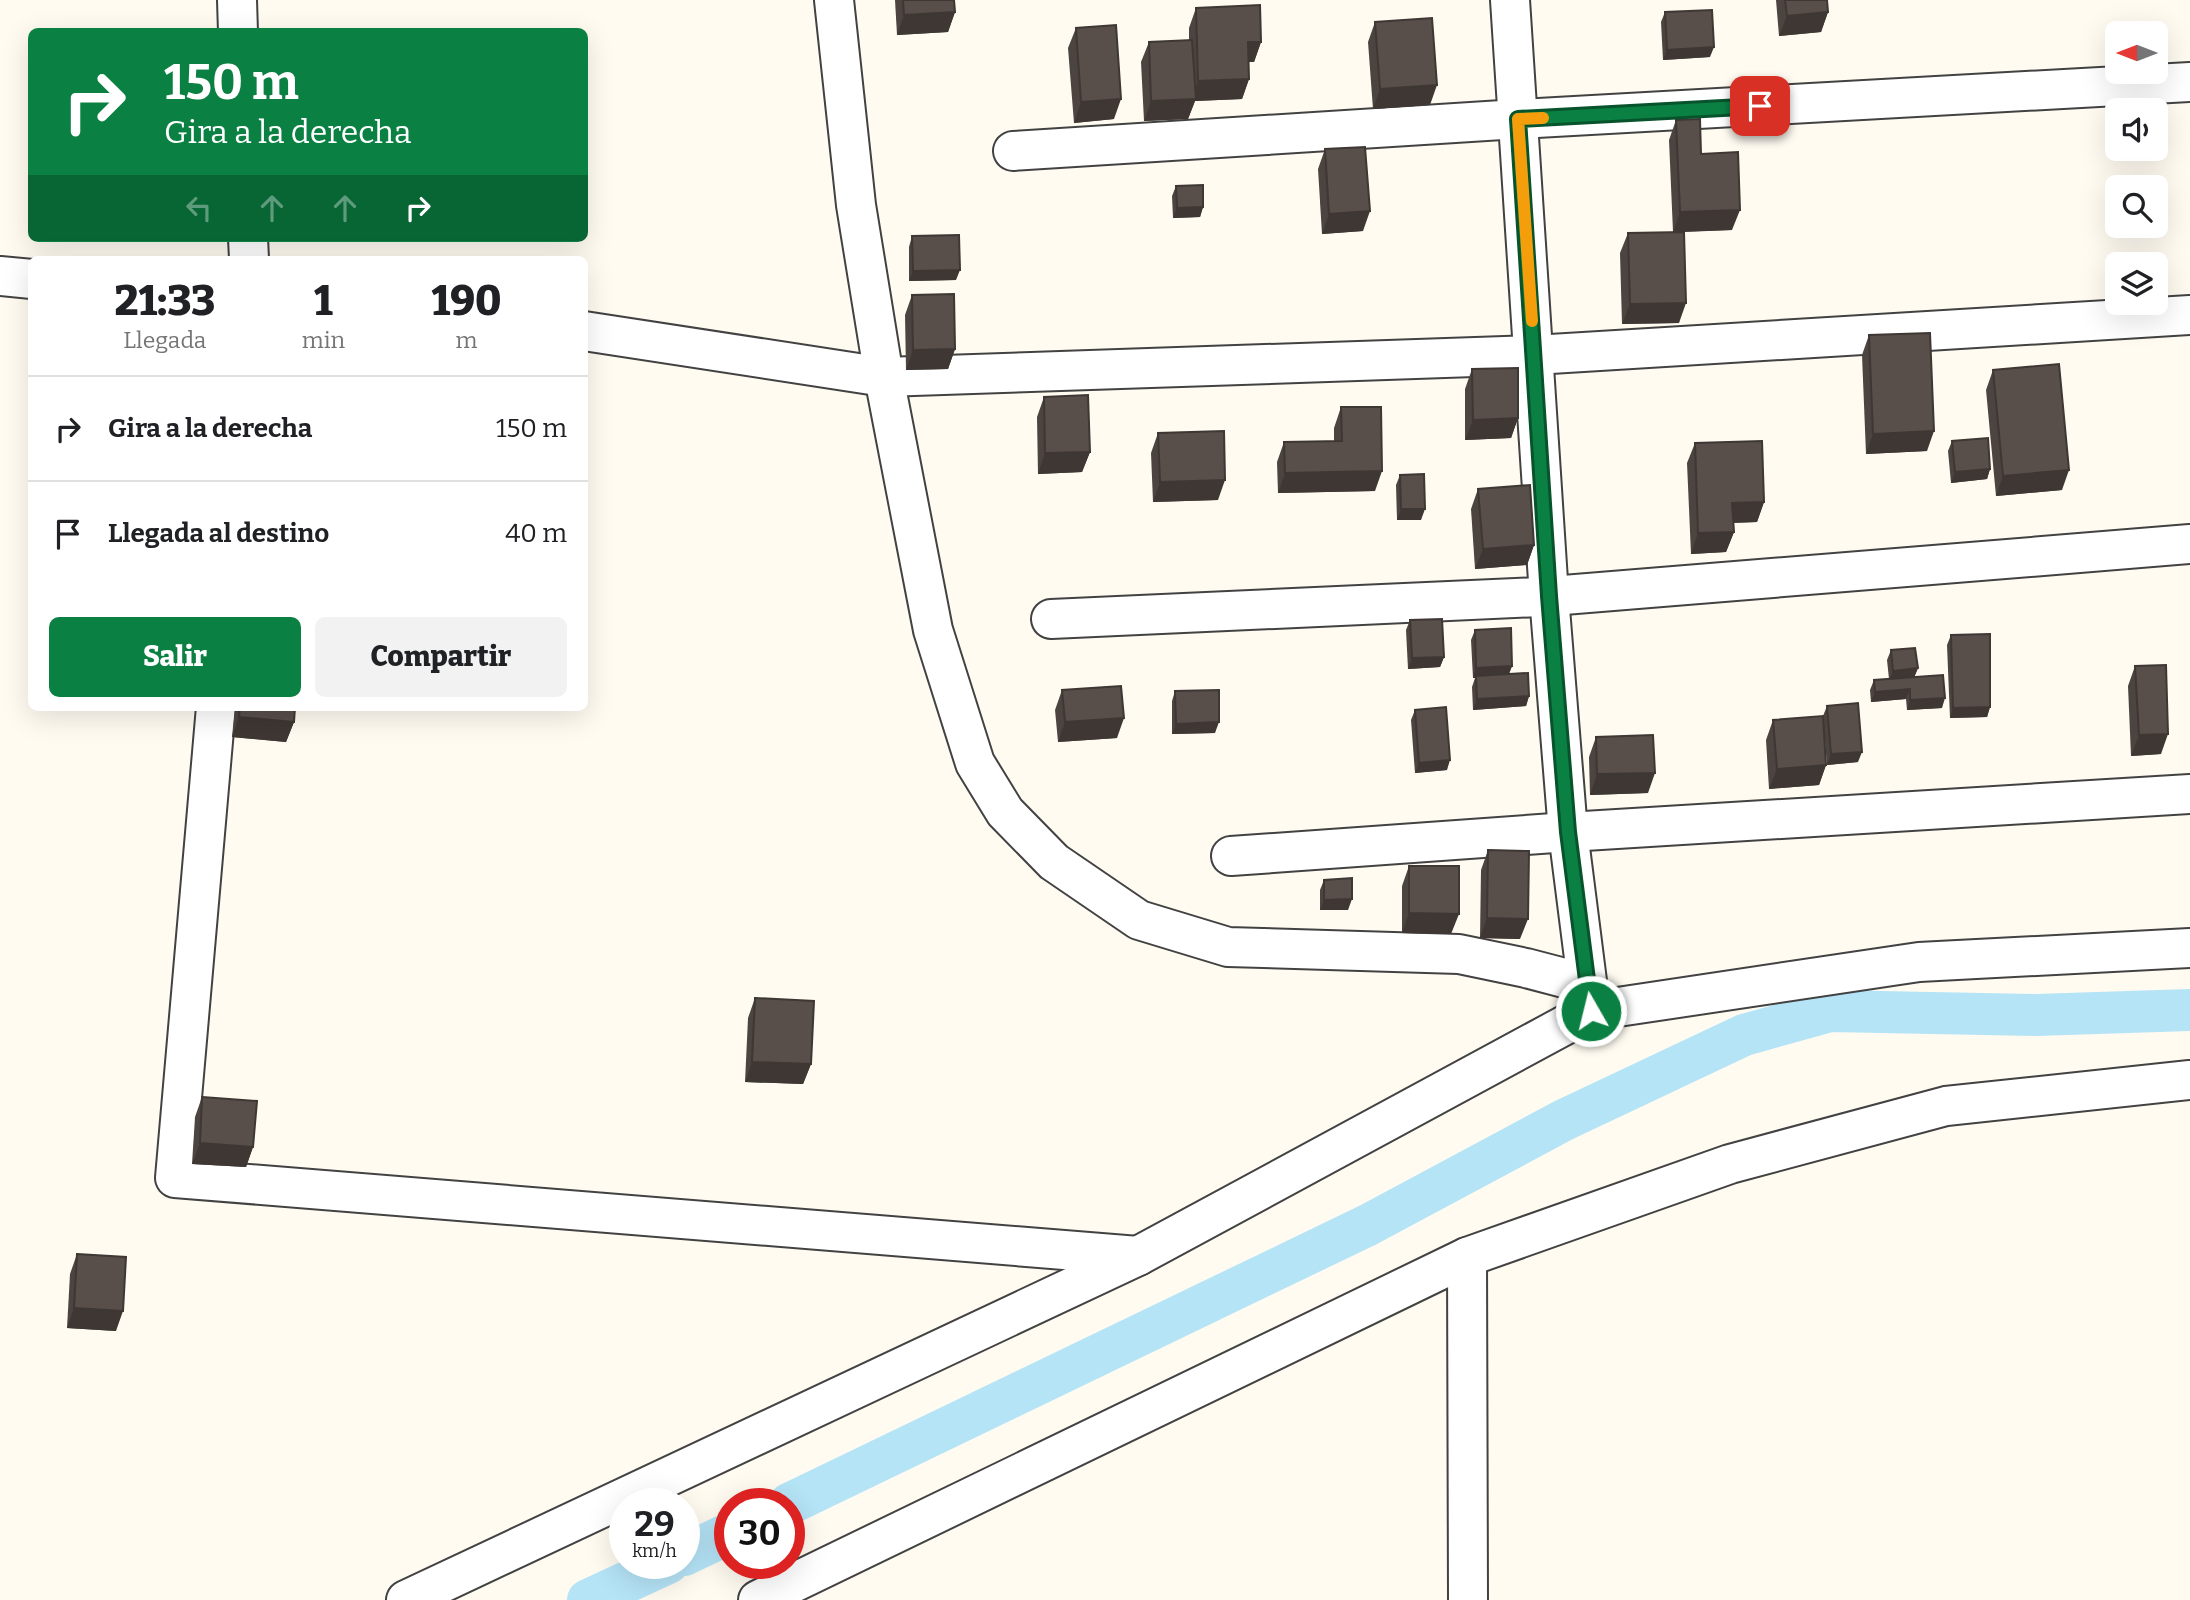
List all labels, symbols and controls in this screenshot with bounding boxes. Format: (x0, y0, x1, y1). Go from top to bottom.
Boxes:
north arrow (2105, 21, 2168, 84)
map controls (2105, 21, 2168, 315)
text: 150 m (164, 53, 299, 112)
icon: right (49, 56, 140, 147)
pin (1730, 76, 1790, 136)
icon: arrive (1741, 87, 1779, 125)
button: sound (2105, 98, 2168, 161)
text: Gira a la derecha (164, 113, 411, 151)
button: search (2105, 175, 2168, 238)
icon: left (180, 189, 218, 227)
icon: ahead (253, 189, 291, 227)
icon: ahead (326, 189, 364, 227)
icon: right (399, 189, 437, 227)
button: layers (2105, 252, 2168, 315)
text: 21:33 (114, 276, 215, 326)
text: 1 (314, 276, 333, 326)
text: 190 (431, 276, 502, 326)
text: Llegada (123, 326, 206, 354)
text: min (302, 326, 345, 354)
text: m (456, 326, 477, 354)
icon: right (49, 410, 87, 448)
text: Gira a la derecha (108, 413, 312, 444)
text: 150 m (496, 413, 567, 444)
icon: arrive (49, 515, 87, 553)
text: Llegada al destino (108, 518, 329, 549)
text: 40 m (505, 518, 567, 549)
button: Salir (49, 617, 301, 697)
button: Compartir (315, 617, 567, 697)
position arrow (1554, 974, 1628, 1048)
speed limit sign: 30 (714, 1488, 805, 1579)
text: 29 (634, 1503, 675, 1545)
text: km/h (632, 1540, 677, 1562)

